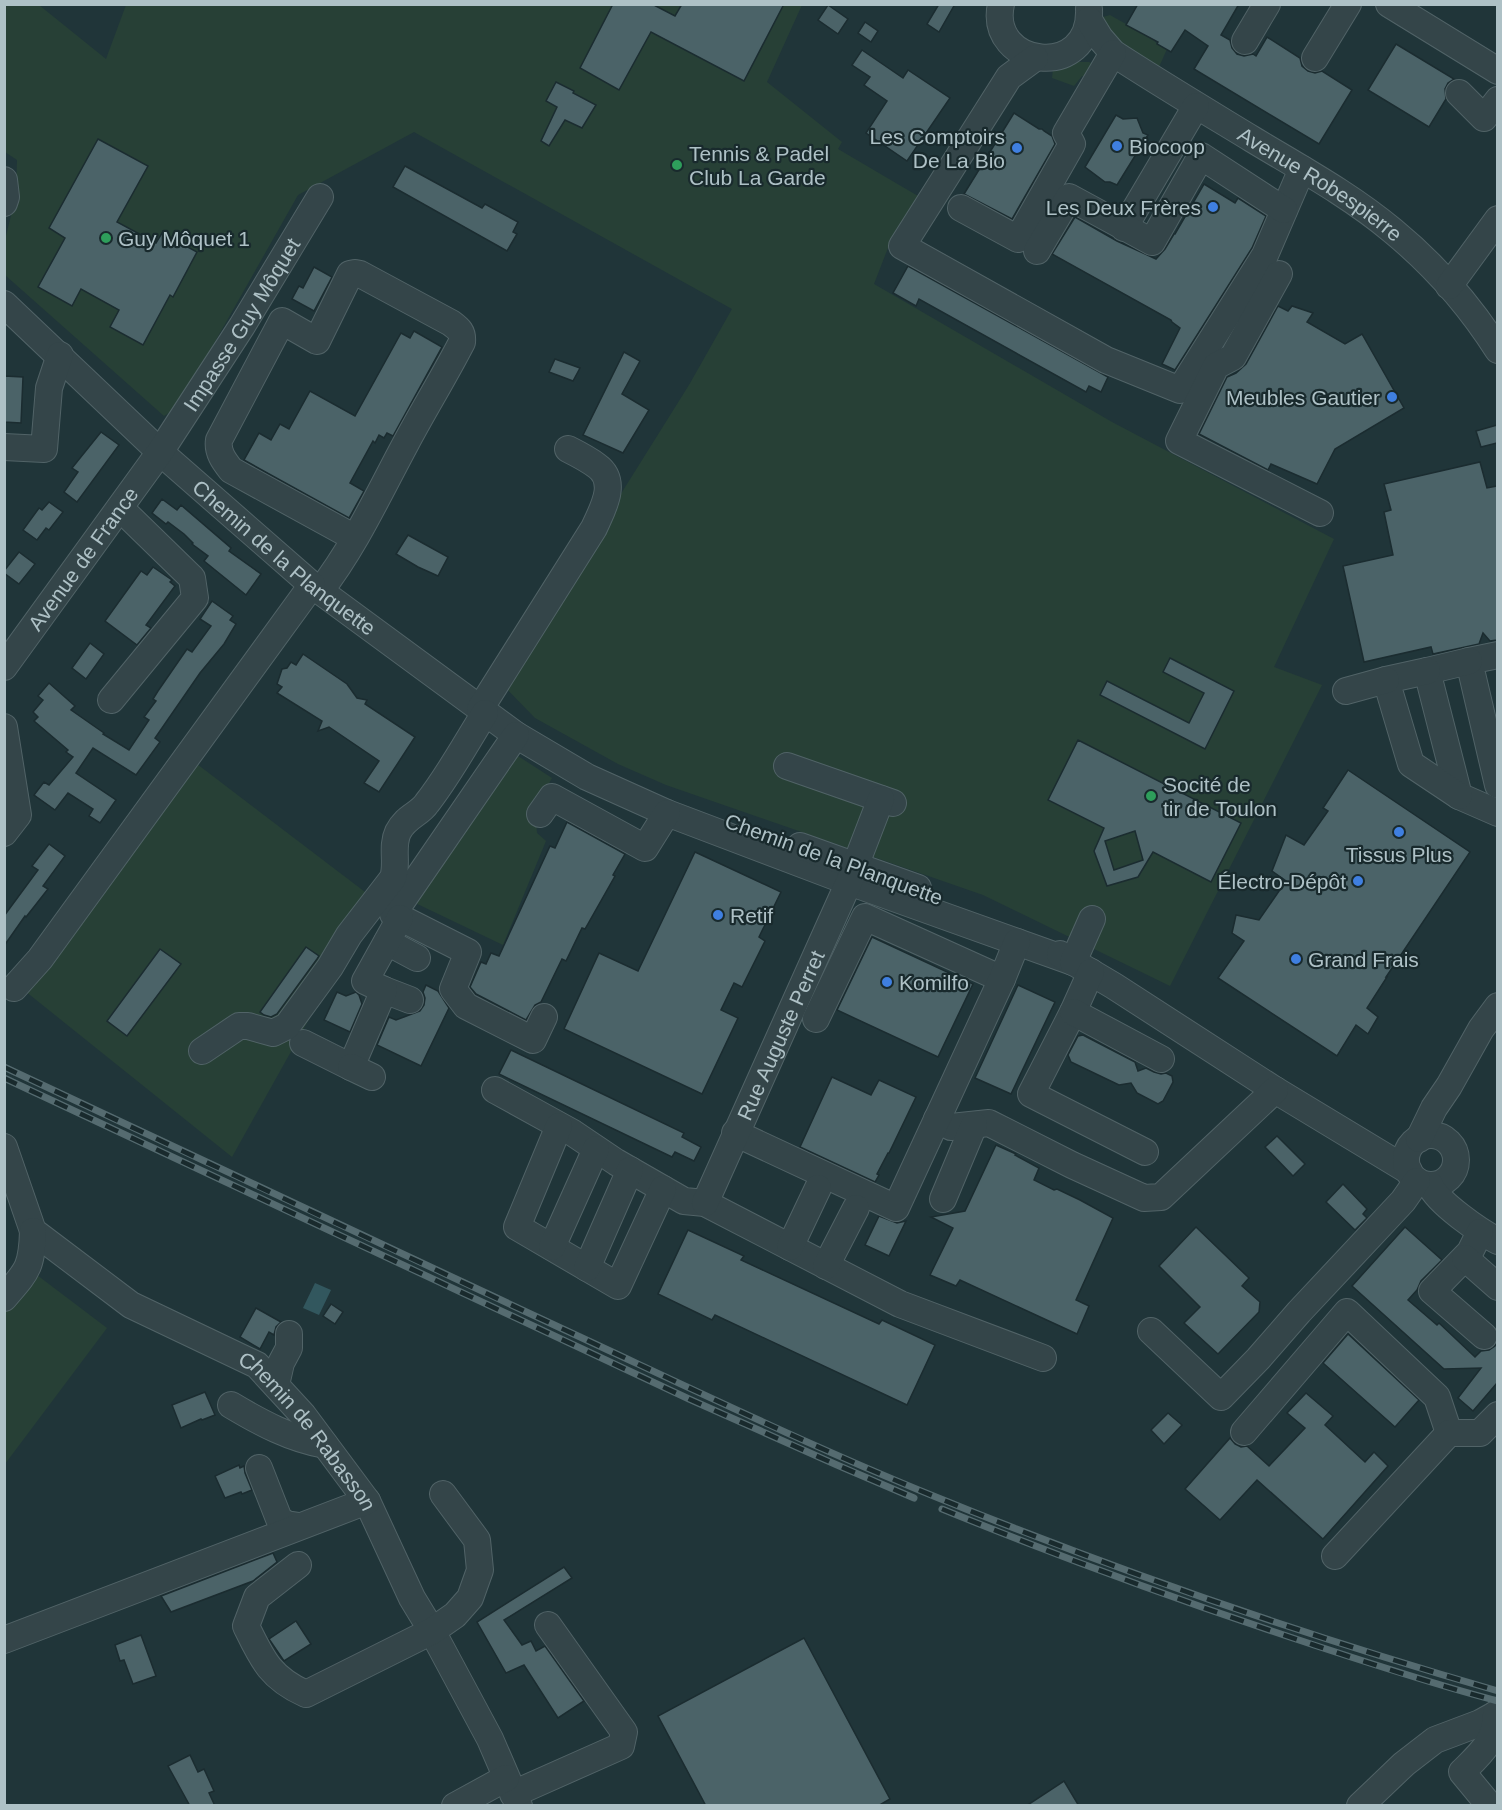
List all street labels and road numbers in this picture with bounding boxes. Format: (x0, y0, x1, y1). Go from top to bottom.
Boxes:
street label: Avenue Robespierre (1234, 122, 1407, 245)
street label: Impasse Guy Môquet (178, 234, 304, 415)
street label: Chemin de la Planquette (188, 475, 380, 639)
street label: Avenue de France (23, 482, 142, 635)
street label: Chemin de la Planquette (722, 809, 946, 909)
street label: Rue Auguste Perret (732, 947, 828, 1124)
street label: Chemin de Rabasson (236, 1347, 381, 1514)

